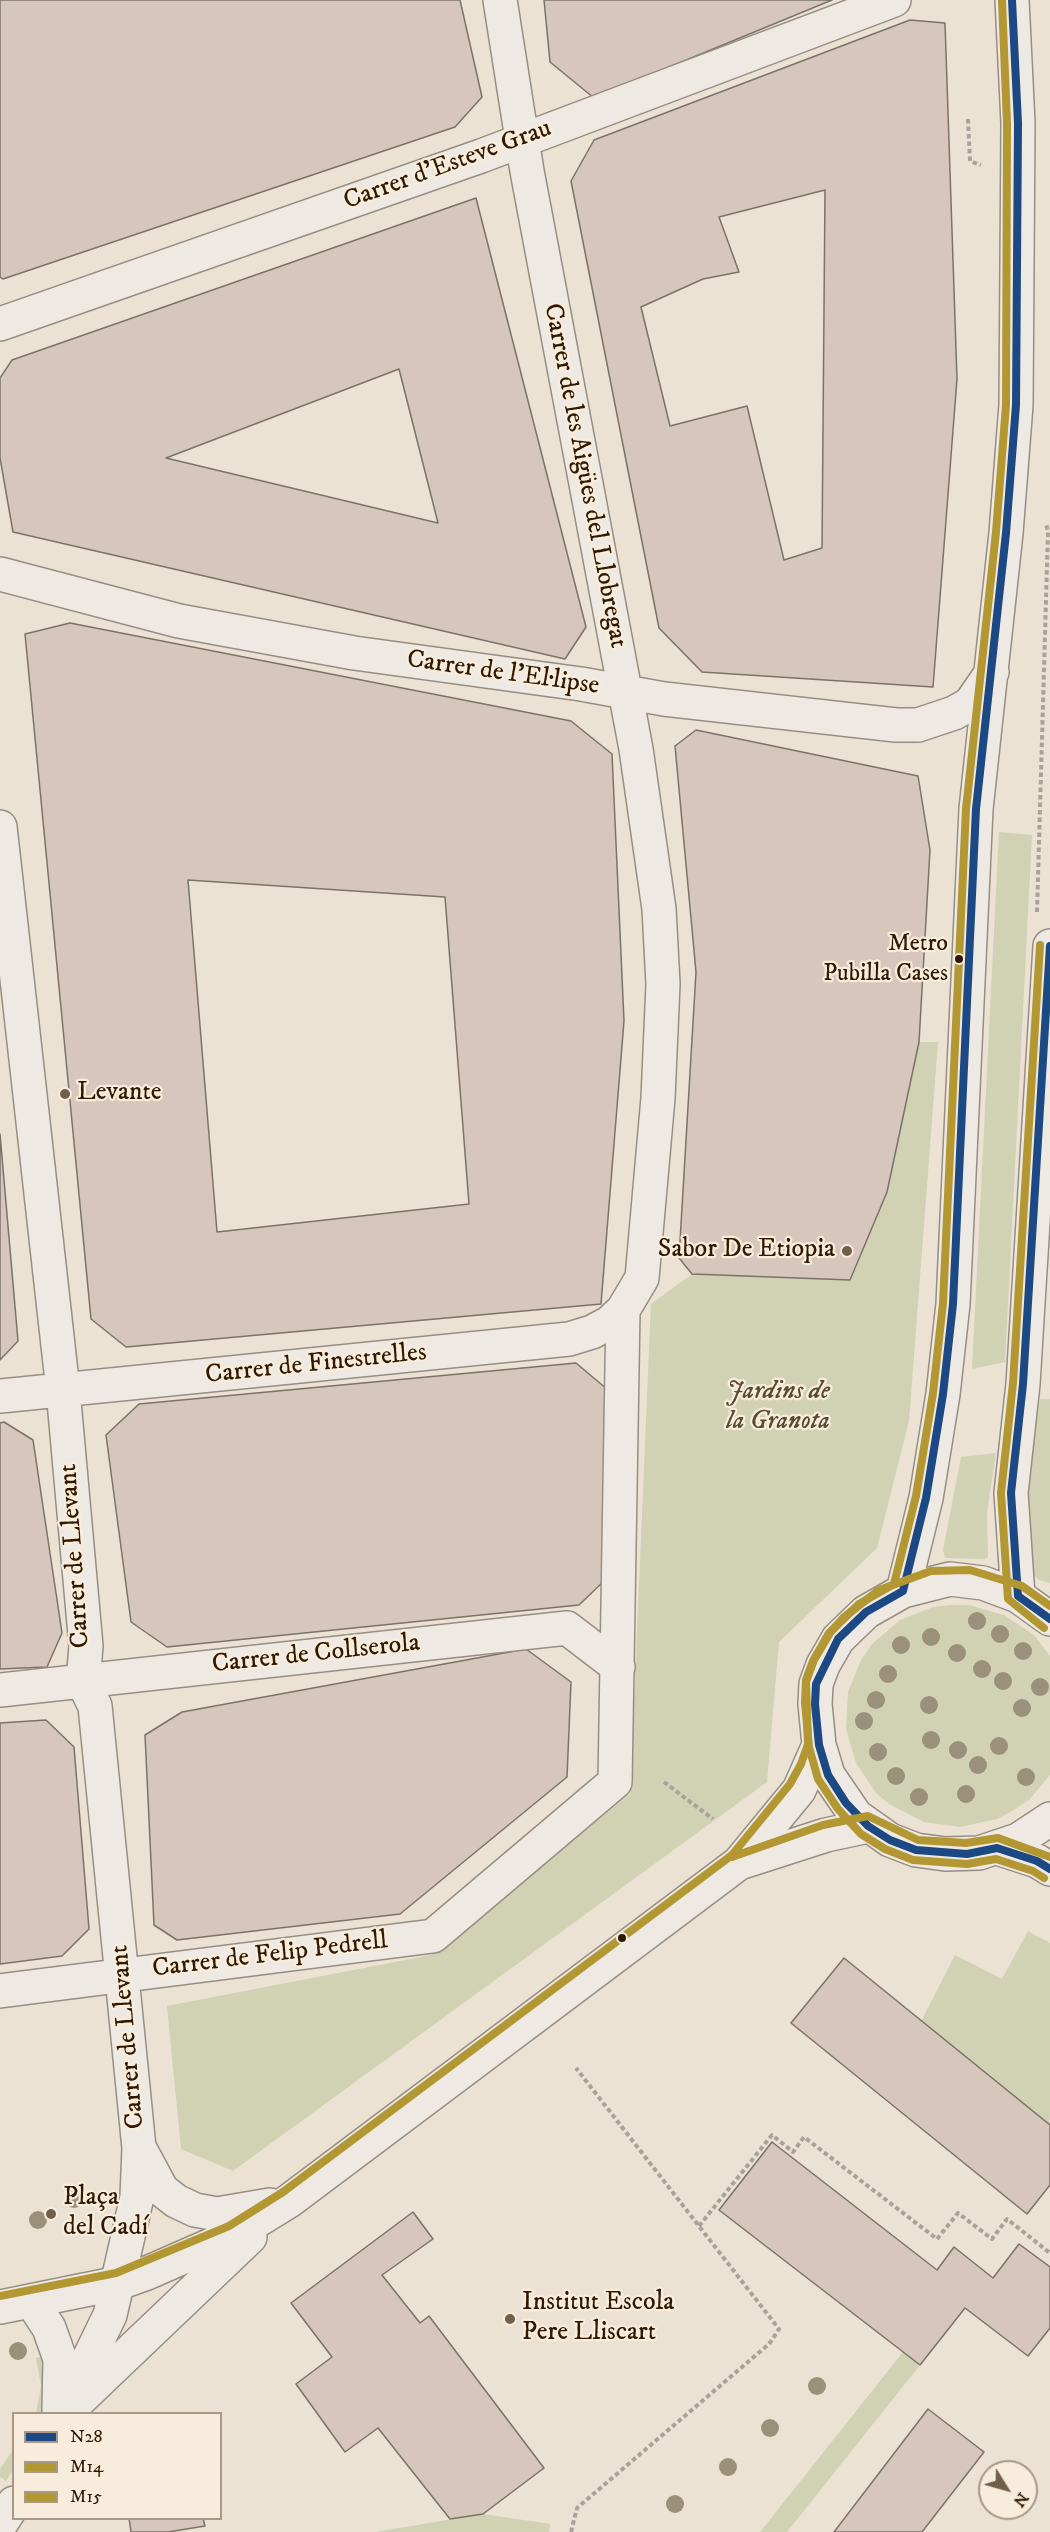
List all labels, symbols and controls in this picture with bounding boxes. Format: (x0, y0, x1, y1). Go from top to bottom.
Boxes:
street label: Carrer d'Esteve Grau (340, 114, 556, 218)
street label: Carrer de les Aigües del Llobregat (535, 301, 633, 651)
street label: Carrer de l'El·lipse (405, 645, 601, 703)
place label: Metro Pubilla Cases (823, 931, 948, 987)
marker: Metro Pubilla Cases (953, 953, 965, 965)
place label: Levante (77, 1078, 162, 1110)
marker: Levante (58, 1087, 72, 1101)
place label: Sabor De Etiopia (658, 1235, 835, 1267)
marker: Sabor De Etiopia (840, 1244, 854, 1258)
street label: Carrer de Finestrelles (204, 1338, 428, 1392)
park label: Jardins de la Granota (726, 1377, 830, 1438)
street label: Carrer de Llevant (54, 1463, 98, 1649)
street label: Carrer de Collserola (210, 1629, 422, 1681)
street label: Carrer de Felip Pedrell (151, 1926, 389, 1986)
unlabelled marker (616, 1932, 628, 1944)
street label: Carrer de Llevant (105, 1944, 153, 2130)
place label: Plaça del Cadí (63, 2183, 148, 2244)
marker: Plaça del Cadí (44, 2207, 58, 2221)
place label: Institut Escola Pere Lliscart (522, 2288, 674, 2350)
marker: Institut Escola Pere Lliscart (503, 2312, 517, 2326)
legend (12, 2412, 222, 2520)
text: N28 (70, 2426, 103, 2448)
text: M14 (70, 2456, 103, 2478)
north arrow (978, 2460, 1038, 2520)
text: M15 (70, 2486, 102, 2508)
text: N (1009, 2488, 1033, 2511)

